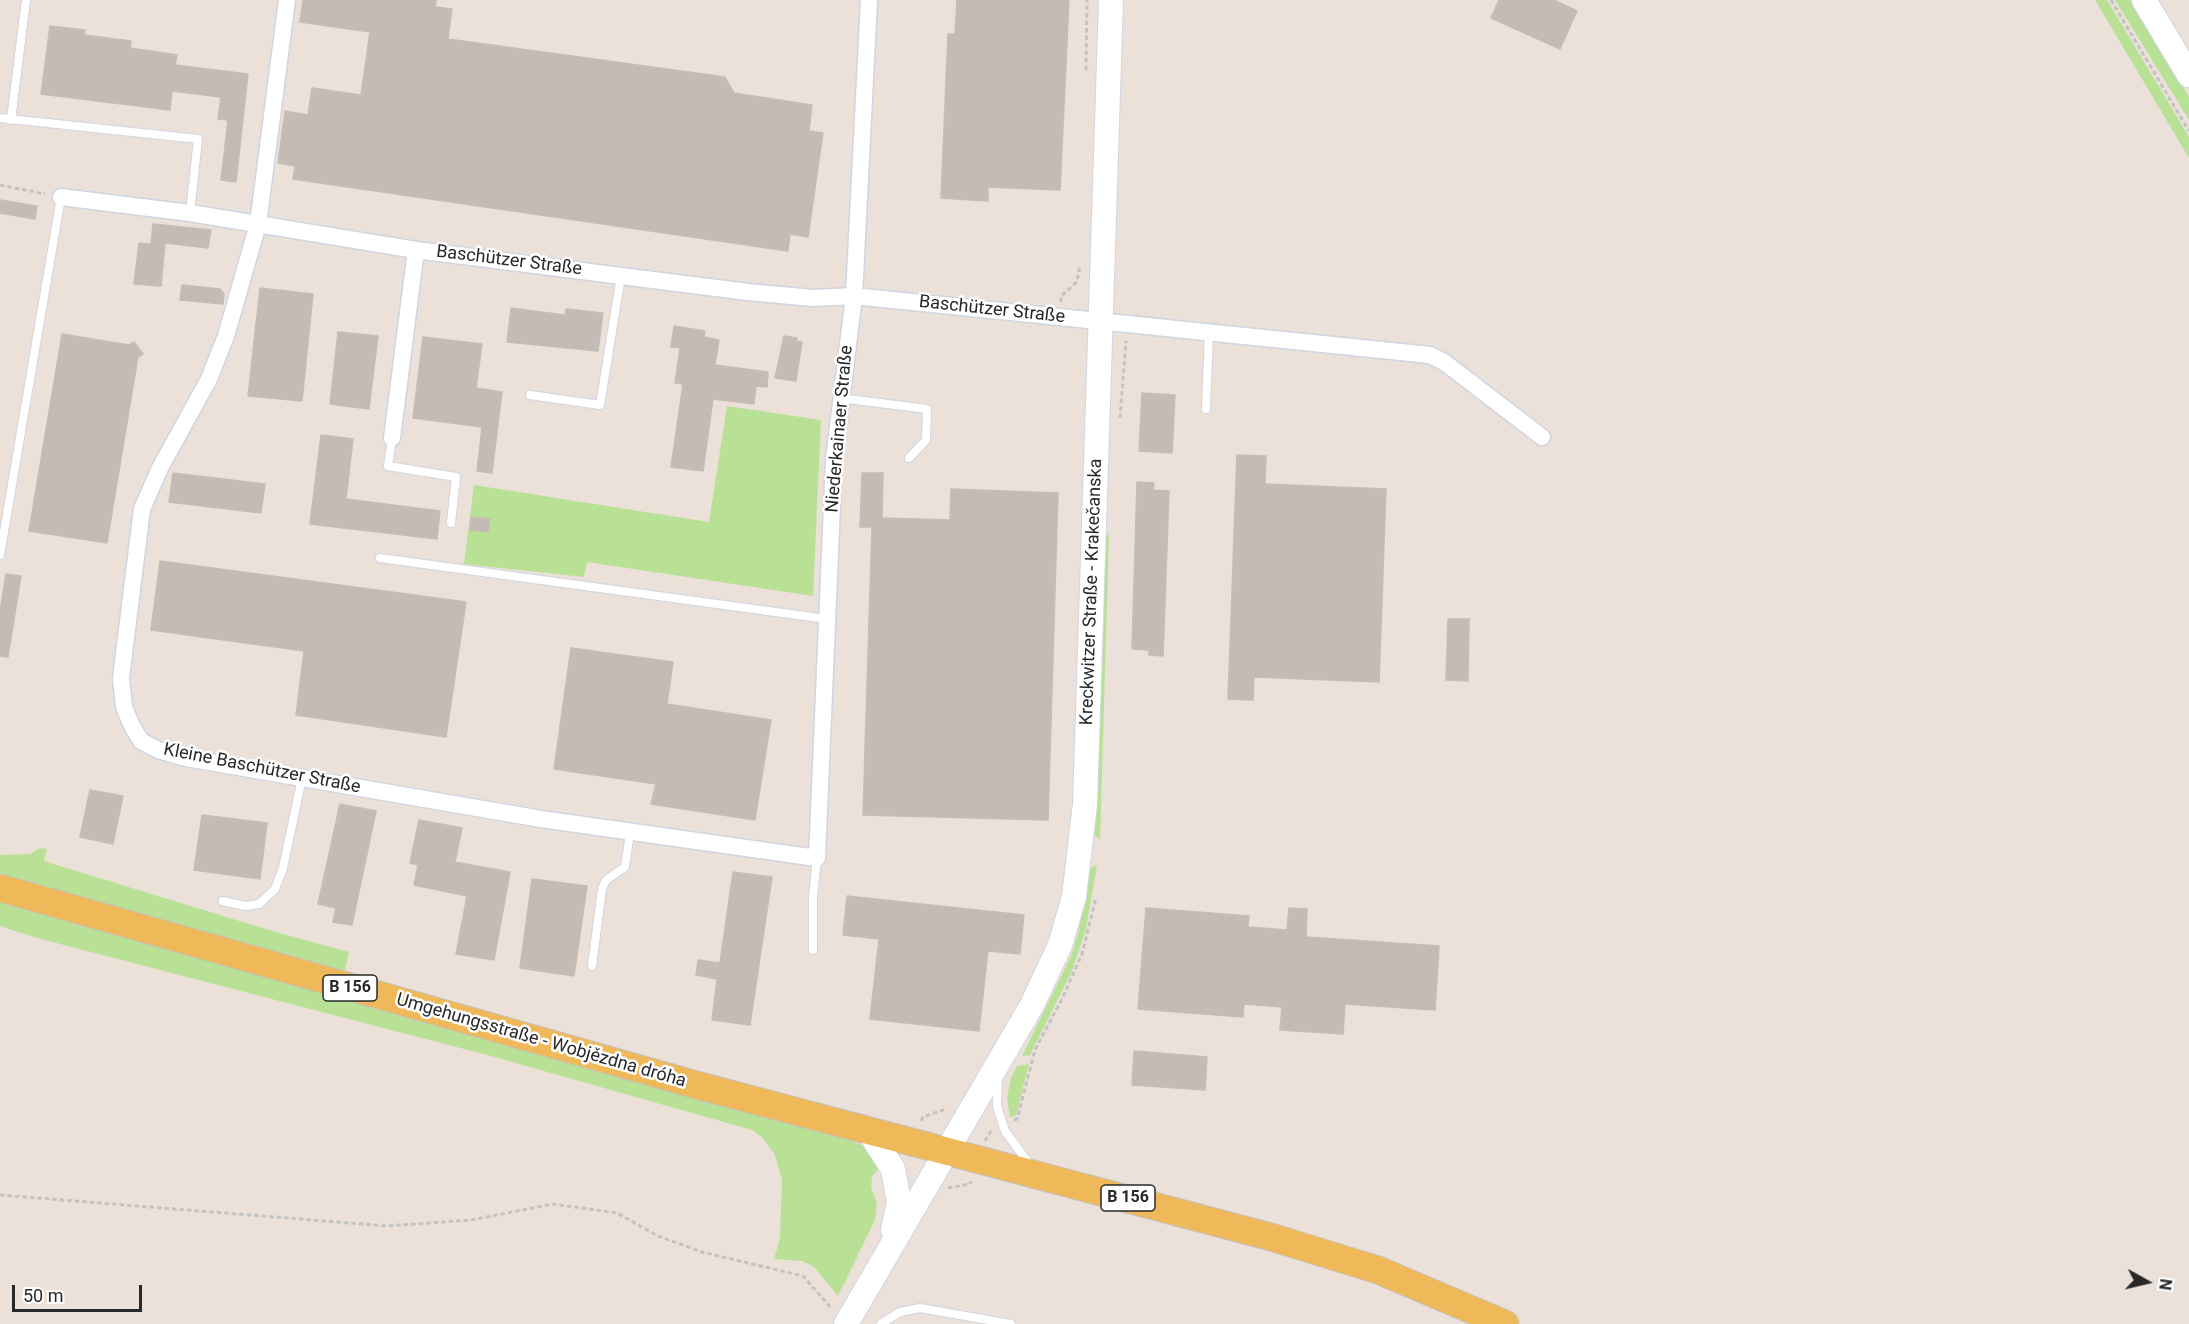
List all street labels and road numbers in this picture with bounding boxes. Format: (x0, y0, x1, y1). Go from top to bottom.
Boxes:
street label: Baschützer Straße (435, 241, 583, 281)
street label: Baschützer Straße (918, 292, 1066, 328)
street label: Niederkainaer Straße (822, 344, 858, 514)
street label: Kreckwitzer Straße - Krakečanska (1077, 458, 1107, 726)
street label: Kleine Baschützer Straße (162, 739, 362, 799)
road number: B 156 (323, 975, 377, 1001)
street label: Umgehungsstraße - Wobjězdna dróha (394, 989, 688, 1093)
road number: B 156 (1101, 1185, 1155, 1211)

